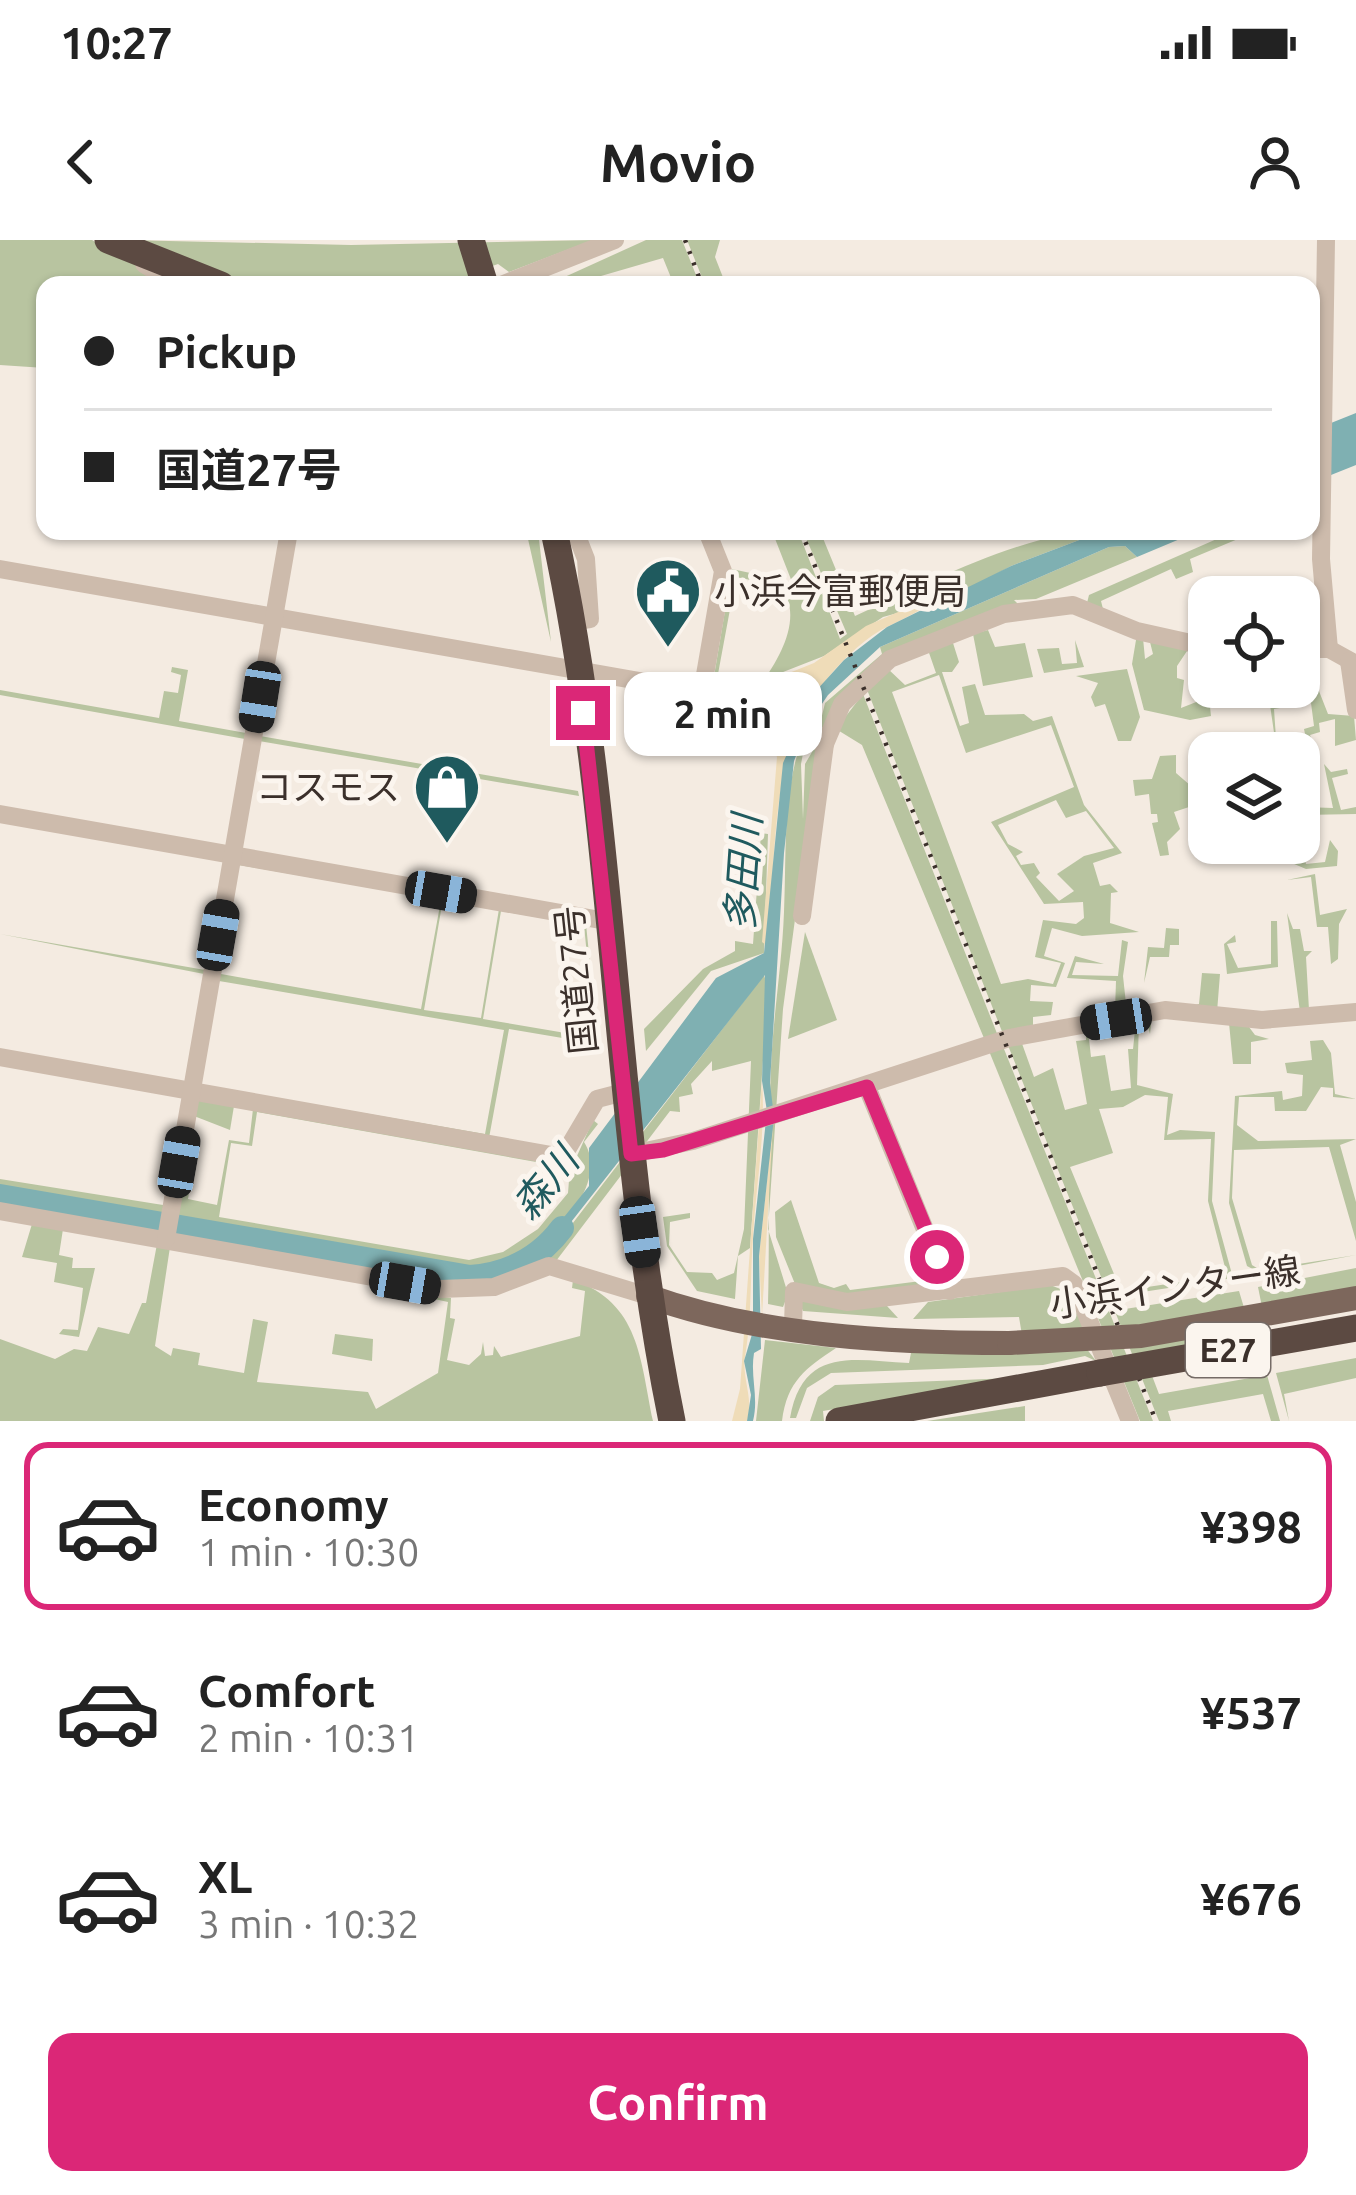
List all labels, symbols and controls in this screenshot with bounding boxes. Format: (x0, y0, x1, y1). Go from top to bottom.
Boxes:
text: 10:27 (60, 17, 173, 68)
icon: back (48, 129, 114, 195)
icon: person (1242, 129, 1308, 195)
text: Movio (600, 132, 756, 192)
text: Pickup (156, 326, 297, 377)
text: 国道27号 (156, 444, 342, 495)
public building icon: 小浜今富郵便局 (633, 556, 703, 650)
place label: 小浜今富郵便局 (714, 570, 966, 611)
map controls (1188, 576, 1320, 864)
button: locate (1188, 576, 1320, 708)
car (237, 659, 283, 735)
callout: 2 min (625, 671, 823, 755)
route end (556, 686, 610, 740)
text: 2 min (674, 692, 772, 735)
button: layers (1188, 732, 1320, 864)
shop icon: コスモス (412, 752, 482, 846)
place label: コスモス (256, 766, 400, 807)
water label: 多田川 (717, 809, 768, 933)
car (402, 868, 480, 916)
car (194, 896, 242, 974)
street label: 国道27号 (547, 904, 604, 1056)
car (1078, 996, 1154, 1042)
car (155, 1123, 203, 1201)
water label: 森川 (503, 1136, 588, 1227)
car (617, 1194, 663, 1270)
route start (910, 1230, 964, 1284)
street label: 小浜インター線 (1047, 1249, 1303, 1324)
car (366, 1259, 444, 1307)
road number: E27 (1186, 1323, 1270, 1377)
icon: car (54, 1472, 162, 1580)
text: Economy (198, 1479, 389, 1530)
text: ¥398 (1200, 1501, 1302, 1552)
text: 1 min · 10:30 (198, 1530, 419, 1573)
icon: car (54, 1658, 162, 1766)
text: Comfort (198, 1665, 375, 1716)
text: ¥537 (1200, 1687, 1302, 1738)
text: 2 min · 10:31 (198, 1716, 419, 1759)
icon: car (54, 1844, 162, 1952)
text: XL (198, 1851, 252, 1902)
text: ¥676 (1200, 1873, 1302, 1924)
text: 3 min · 10:32 (198, 1902, 419, 1945)
button: Confirm (48, 2033, 1308, 2171)

